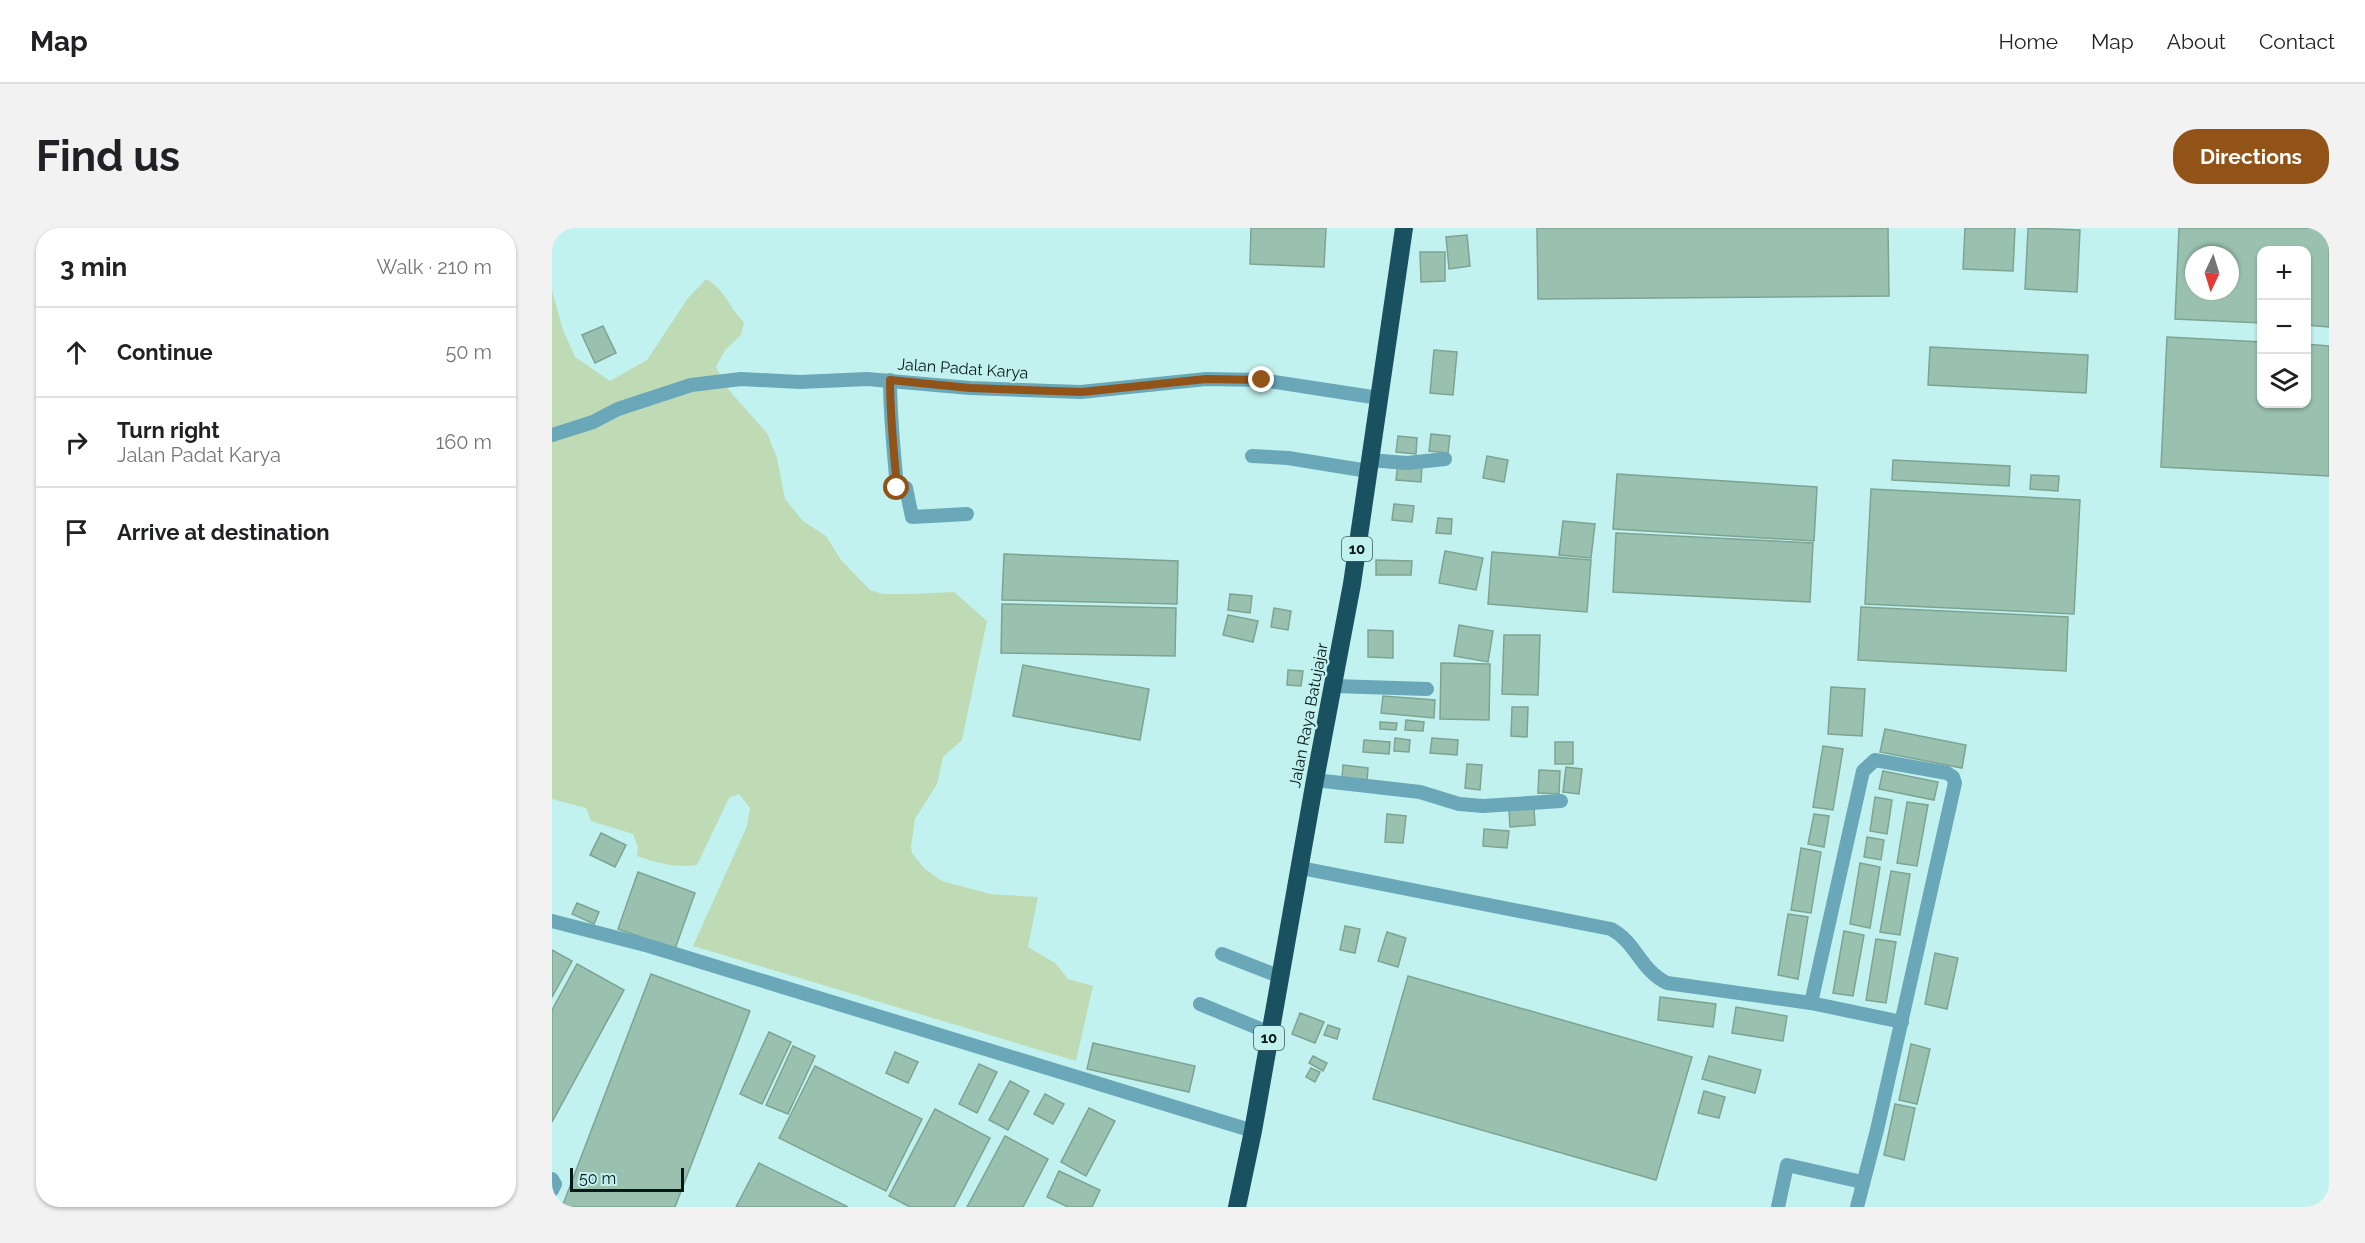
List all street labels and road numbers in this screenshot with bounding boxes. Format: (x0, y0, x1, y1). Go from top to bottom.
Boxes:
street label: Jalan Padat Karya (897, 354, 1029, 383)
road number: 10 (1342, 537, 1372, 561)
street label: Jalan Raya Batujajar (1285, 641, 1332, 789)
road number: 10 (1254, 1026, 1284, 1050)

